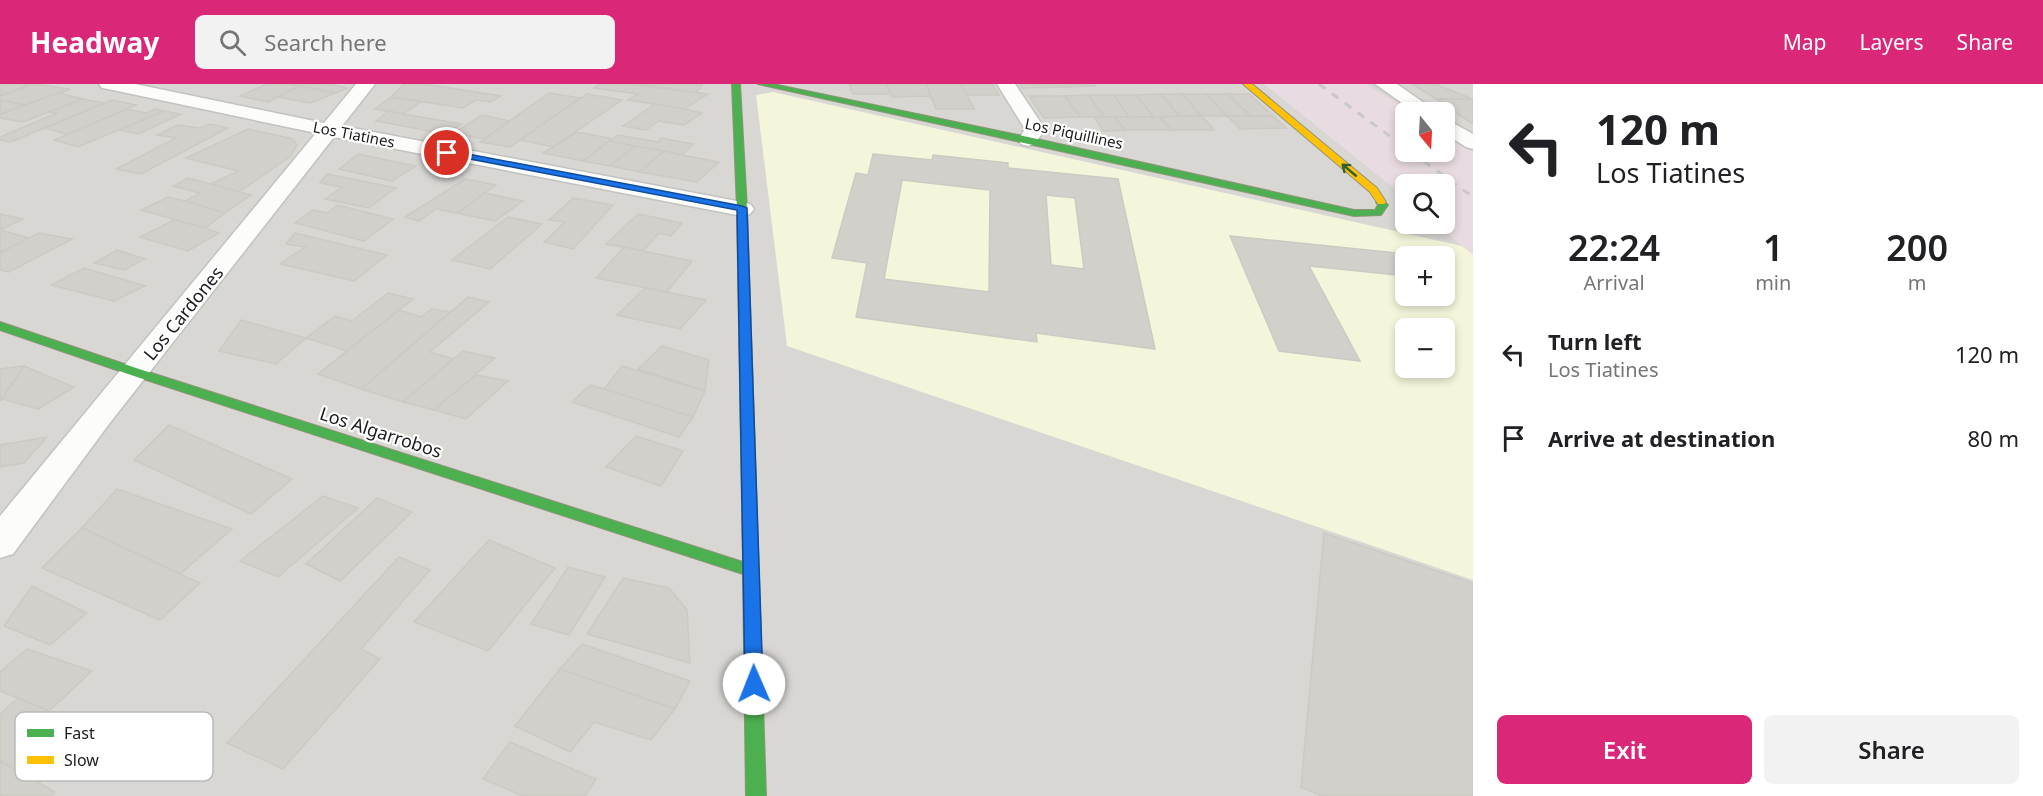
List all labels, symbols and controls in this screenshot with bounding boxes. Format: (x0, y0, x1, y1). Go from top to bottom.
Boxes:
search box (195, 15, 615, 69)
text: Headway (30, 23, 159, 61)
icon: search (216, 26, 249, 59)
text: Search here (264, 27, 387, 57)
text: Map (1783, 28, 1827, 56)
text: Layers (1860, 28, 1924, 56)
text: Share (1957, 28, 2013, 56)
text: 120 m (1596, 100, 1720, 157)
north arrow (1395, 102, 1455, 162)
map controls (1395, 102, 1455, 378)
icon: left (1497, 108, 1575, 186)
street label: Los Piquillines (1023, 113, 1125, 153)
street label: Los Tiatines (311, 116, 397, 152)
pin (421, 127, 472, 178)
icon: arrive (430, 136, 463, 169)
text: Los Tiatines (1596, 154, 1745, 191)
one-way arrow (1341, 163, 1357, 176)
button: search (1395, 174, 1455, 234)
text: 22:24 (1568, 223, 1660, 272)
text: 1 (1763, 223, 1784, 272)
text: 200 (1886, 223, 1948, 272)
button: + (1395, 246, 1455, 306)
street label: Los Cardones (138, 261, 228, 365)
text: Arrival (1584, 269, 1645, 296)
text: min (1755, 269, 1791, 296)
text: m (1908, 269, 1927, 296)
button: − (1395, 318, 1455, 378)
text: Turn left (1548, 326, 1642, 356)
icon: left (1497, 338, 1530, 371)
text: 120 m (1955, 339, 2019, 369)
text: Los Tiatines (1548, 356, 1658, 383)
street label: Los Algarrobos (317, 401, 445, 463)
icon: arrive (1497, 422, 1530, 455)
text: Arrive at destination (1548, 423, 1775, 453)
text: 80 m (1968, 423, 2019, 453)
position arrow (722, 652, 786, 716)
legend (15, 712, 213, 781)
button: Exit (1497, 715, 1752, 784)
button: Share (1764, 715, 2019, 784)
text: Fast (64, 722, 95, 744)
text: Slow (64, 749, 99, 771)

